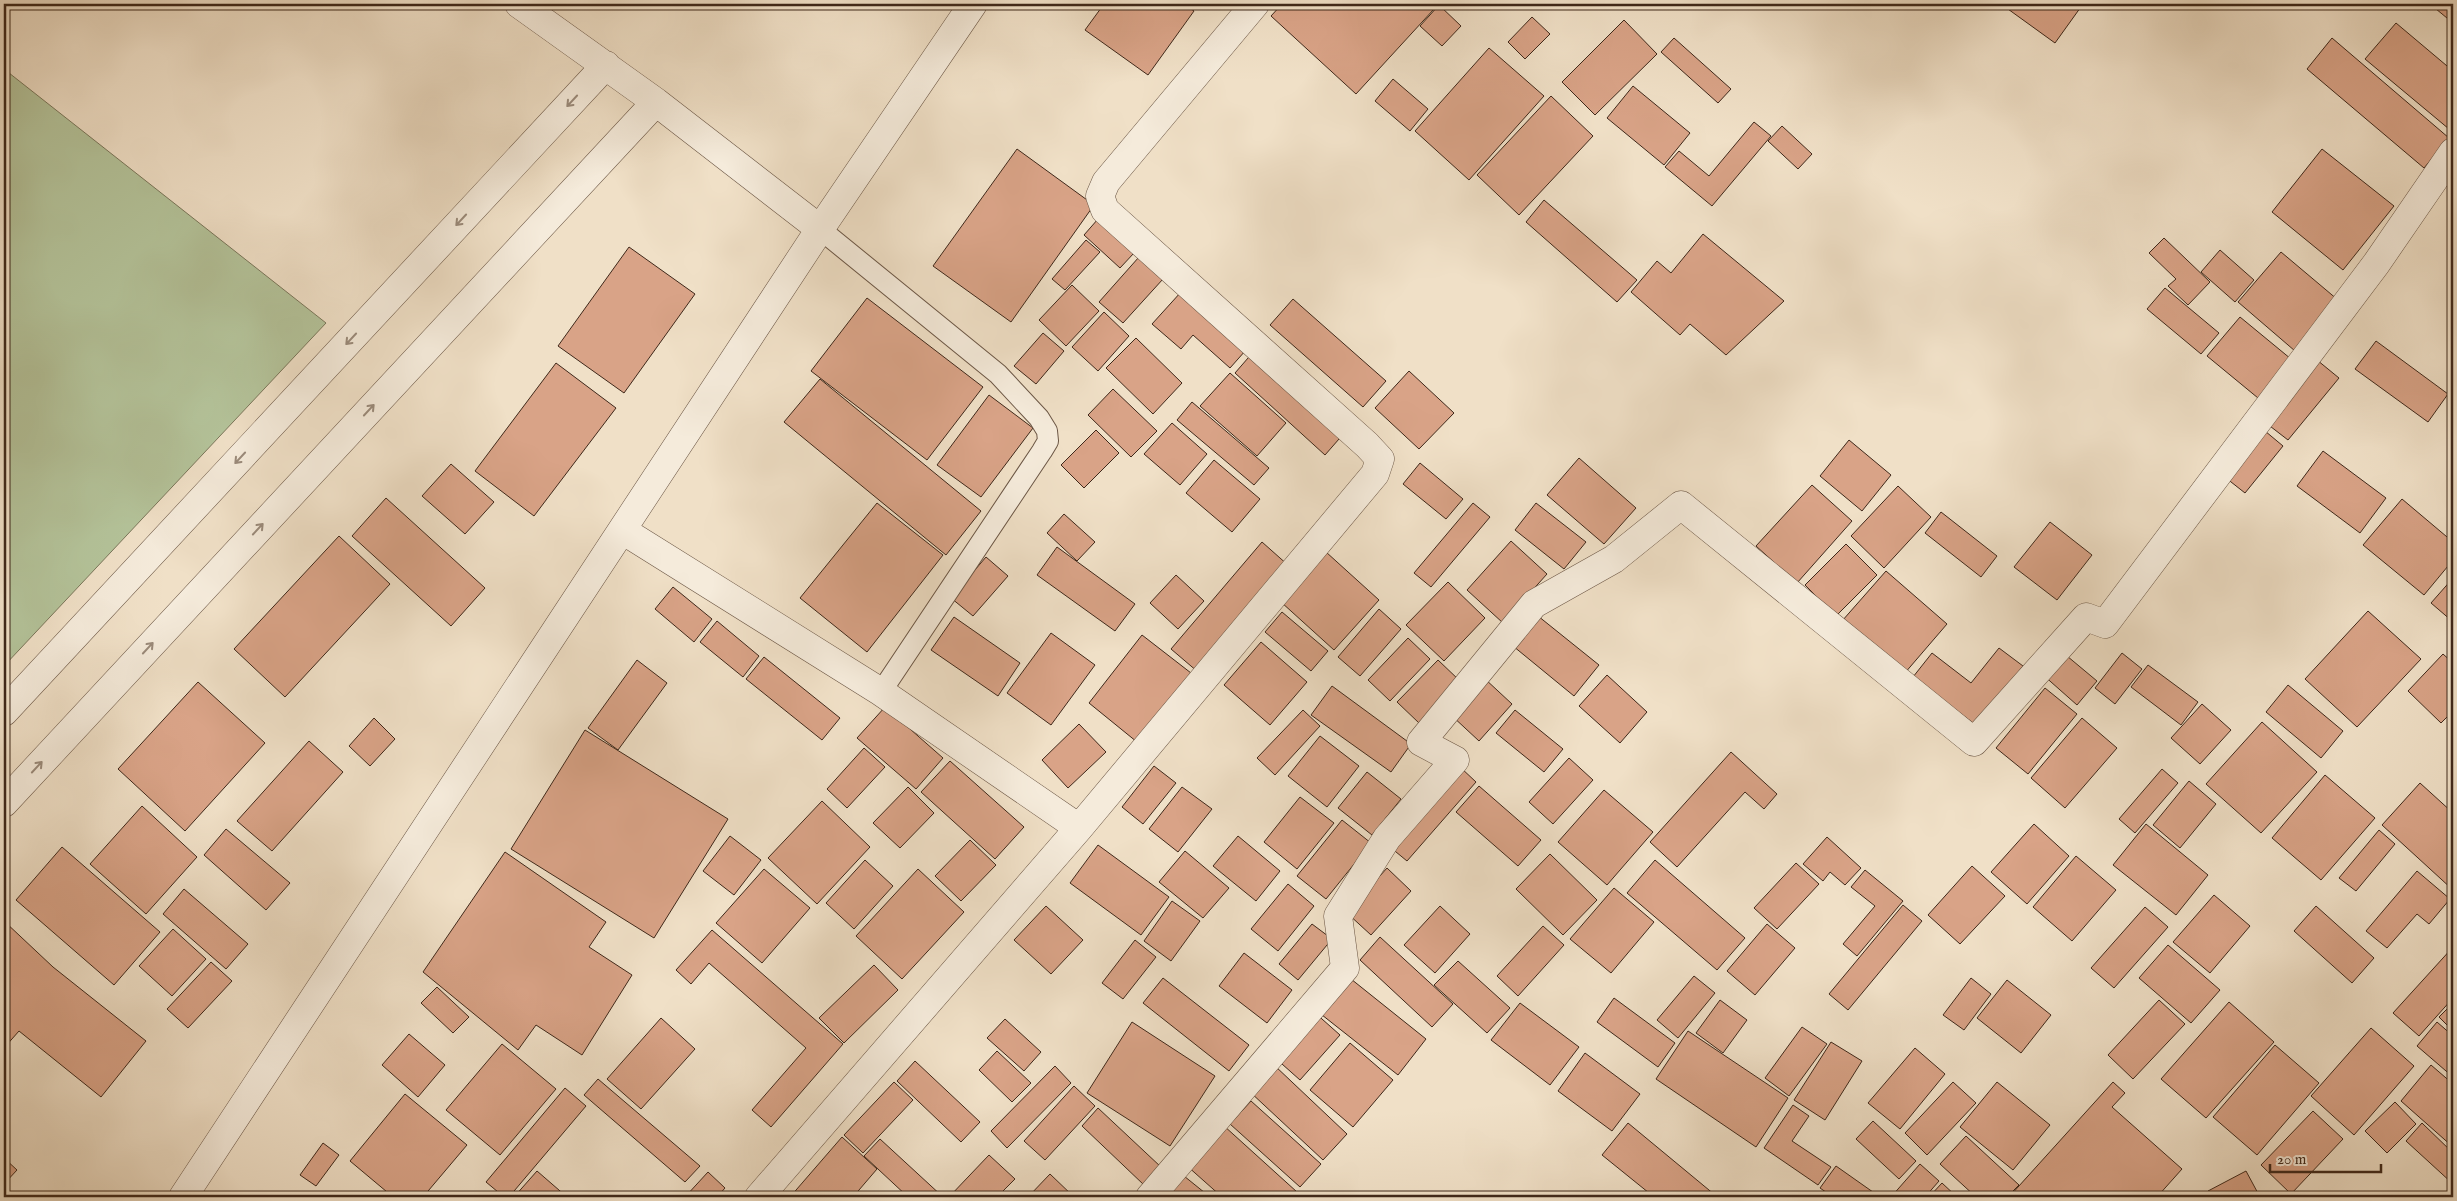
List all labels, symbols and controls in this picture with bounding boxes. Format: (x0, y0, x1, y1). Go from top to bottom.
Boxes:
one-way arrow (566, 95, 578, 107)
one-way arrow (455, 213, 467, 226)
one-way arrow (345, 332, 357, 345)
one-way arrow (363, 404, 375, 417)
one-way arrow (234, 451, 246, 464)
one-way arrow (252, 523, 264, 536)
one-way arrow (142, 642, 154, 655)
one-way arrow (31, 761, 43, 774)
scale bar (2270, 1141, 2381, 1173)
text: 20 m (2277, 1150, 2307, 1169)

